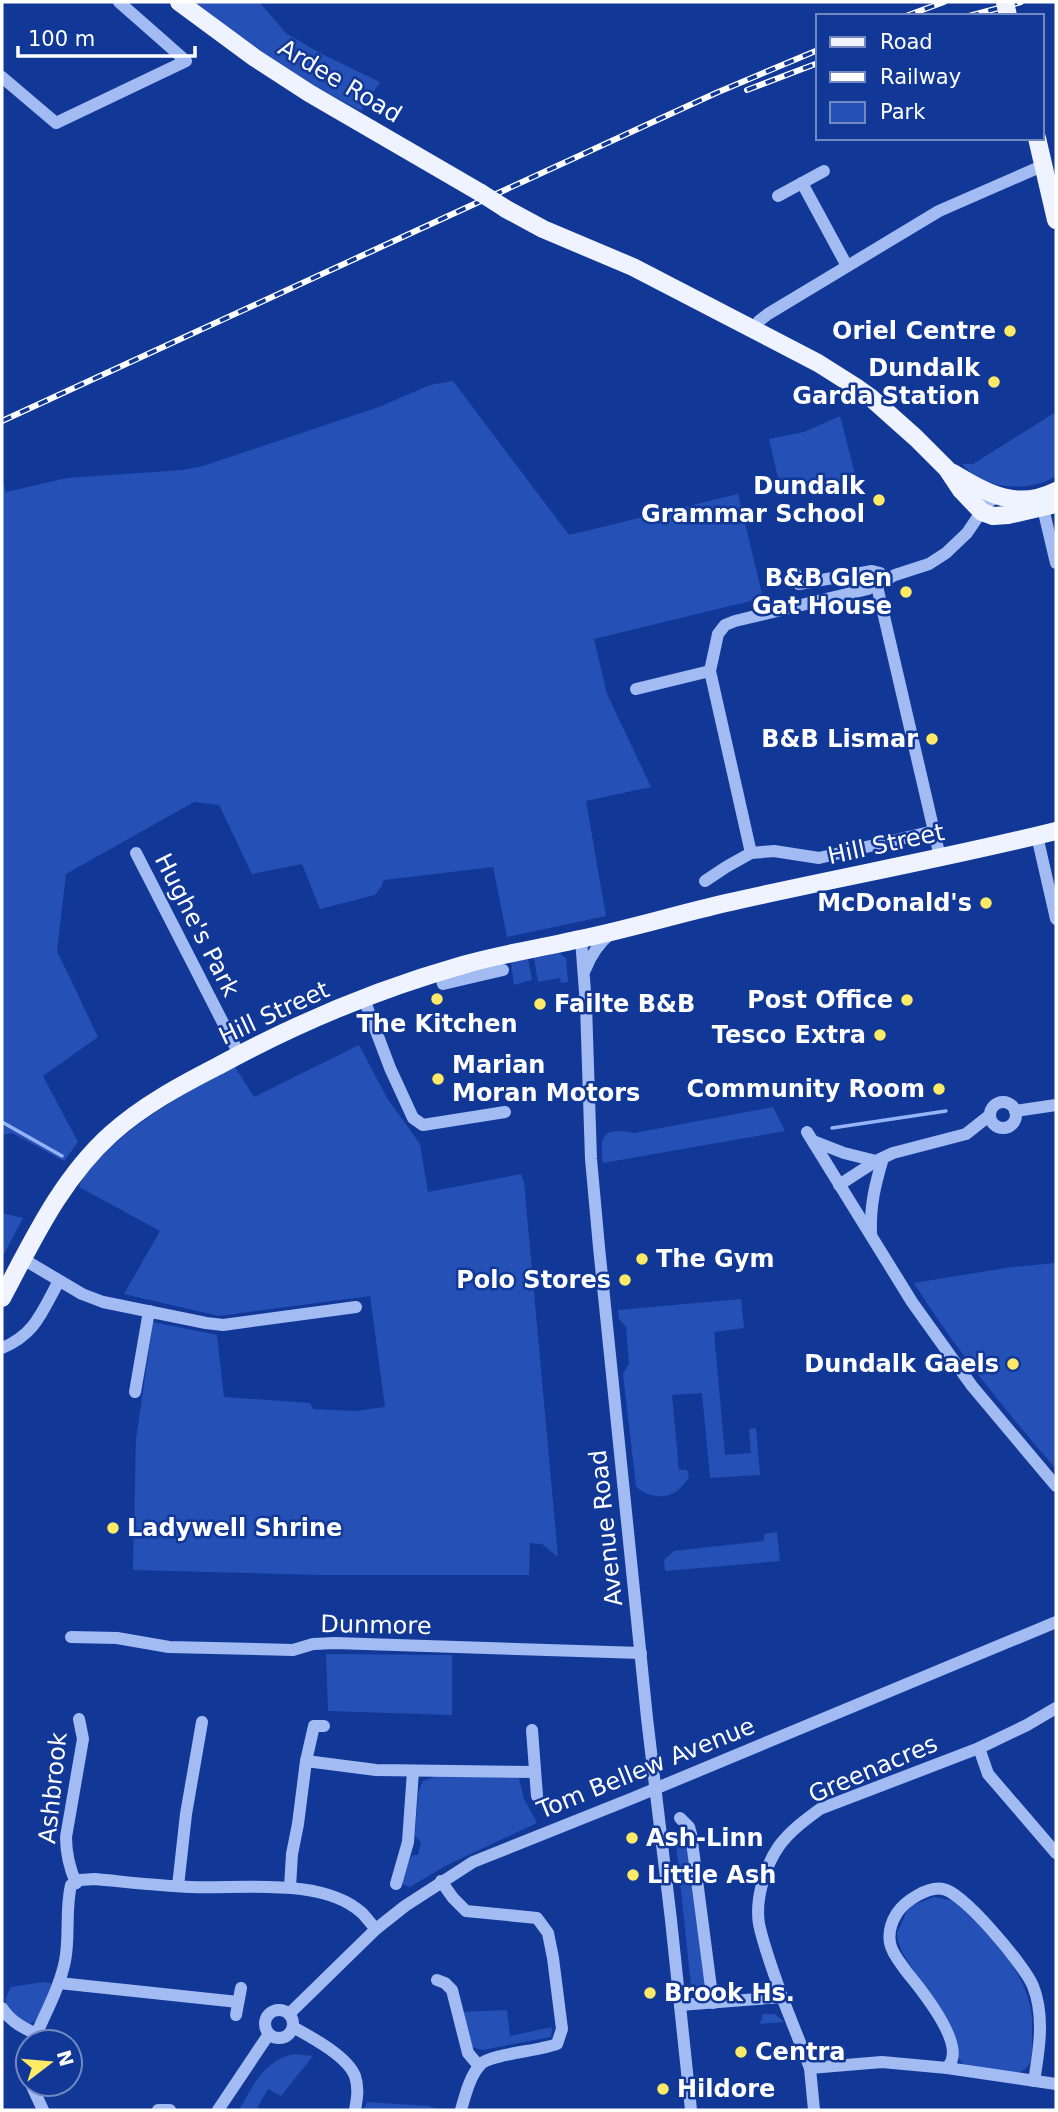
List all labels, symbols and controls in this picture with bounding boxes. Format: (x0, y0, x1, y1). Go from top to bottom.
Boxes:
scale bar (18, 14, 194, 58)
legend (816, 14, 1044, 140)
text: 100 m (28, 27, 95, 51)
text: Road (880, 30, 933, 54)
street label: Ardee Road (273, 33, 407, 129)
text: Railway (880, 65, 961, 89)
text: Park (880, 100, 926, 124)
place label: Oriel Centre (832, 317, 996, 345)
marker: Oriel Centre (1002, 323, 1018, 339)
place label: Dundalk Garda Station (792, 354, 981, 410)
marker: Dundalk Garda Station (986, 374, 1002, 390)
place label: Dundalk Grammar School (641, 472, 866, 528)
marker: Dundalk Grammar School (871, 492, 887, 508)
place label: B&B Glen Gat House (752, 564, 892, 620)
marker: B&B Glen Gat House (898, 584, 914, 600)
place label: B&B Lismar (761, 725, 918, 753)
marker: B&B Lismar (924, 731, 940, 747)
street label: Hill Street (825, 818, 947, 870)
street label: Hughe's Park (149, 849, 245, 1001)
place label: McDonald's (817, 889, 972, 917)
marker: McDonald's (978, 895, 994, 911)
street label: Hill Street (214, 975, 334, 1051)
place label: Post Office (747, 986, 893, 1014)
place label: Failte B&B (554, 990, 695, 1018)
marker: The Kitchen (429, 991, 445, 1007)
marker: Post Office (899, 992, 915, 1008)
marker: Failte B&B (532, 996, 548, 1012)
place label: The Kitchen (356, 1010, 518, 1038)
place label: Tesco Extra (712, 1021, 866, 1049)
marker: Tesco Extra (872, 1027, 888, 1043)
place label: Marian Moran Motors (452, 1051, 640, 1107)
marker: Marian Moran Motors (430, 1071, 446, 1087)
place label: Community Room (687, 1075, 925, 1103)
marker: Community Room (931, 1081, 947, 1097)
place label: The Gym (656, 1245, 774, 1273)
marker: The Gym (634, 1251, 650, 1267)
place label: Polo Stores (456, 1266, 611, 1294)
marker: Polo Stores (617, 1272, 633, 1288)
place label: Dundalk Gaels (804, 1350, 999, 1378)
marker: Dundalk Gaels (1005, 1356, 1021, 1372)
street label: Avenue Road (584, 1448, 628, 1608)
place label: Ladywell Shrine (127, 1514, 342, 1542)
marker: Ladywell Shrine (105, 1520, 121, 1536)
street label: Dunmore (320, 1610, 432, 1640)
street label: Tom Bellew Avenue (532, 1712, 759, 1825)
street label: Greenacres (804, 1729, 942, 1809)
street label: Ashbrook (33, 1731, 73, 1845)
place label: Ash-Linn (646, 1824, 764, 1852)
marker: Ash-Linn (624, 1830, 640, 1846)
place label: Little Ash (647, 1861, 776, 1889)
marker: Little Ash (625, 1867, 641, 1883)
place label: Brook Hs. (664, 1979, 795, 2007)
marker: Brook Hs. (642, 1985, 658, 2001)
north arrow (14, 2028, 84, 2098)
place label: Centra (755, 2038, 845, 2066)
marker: Centra (733, 2044, 749, 2060)
text: N (53, 2048, 78, 2069)
place label: Hildore (677, 2075, 775, 2103)
marker: Hildore (655, 2081, 671, 2097)

